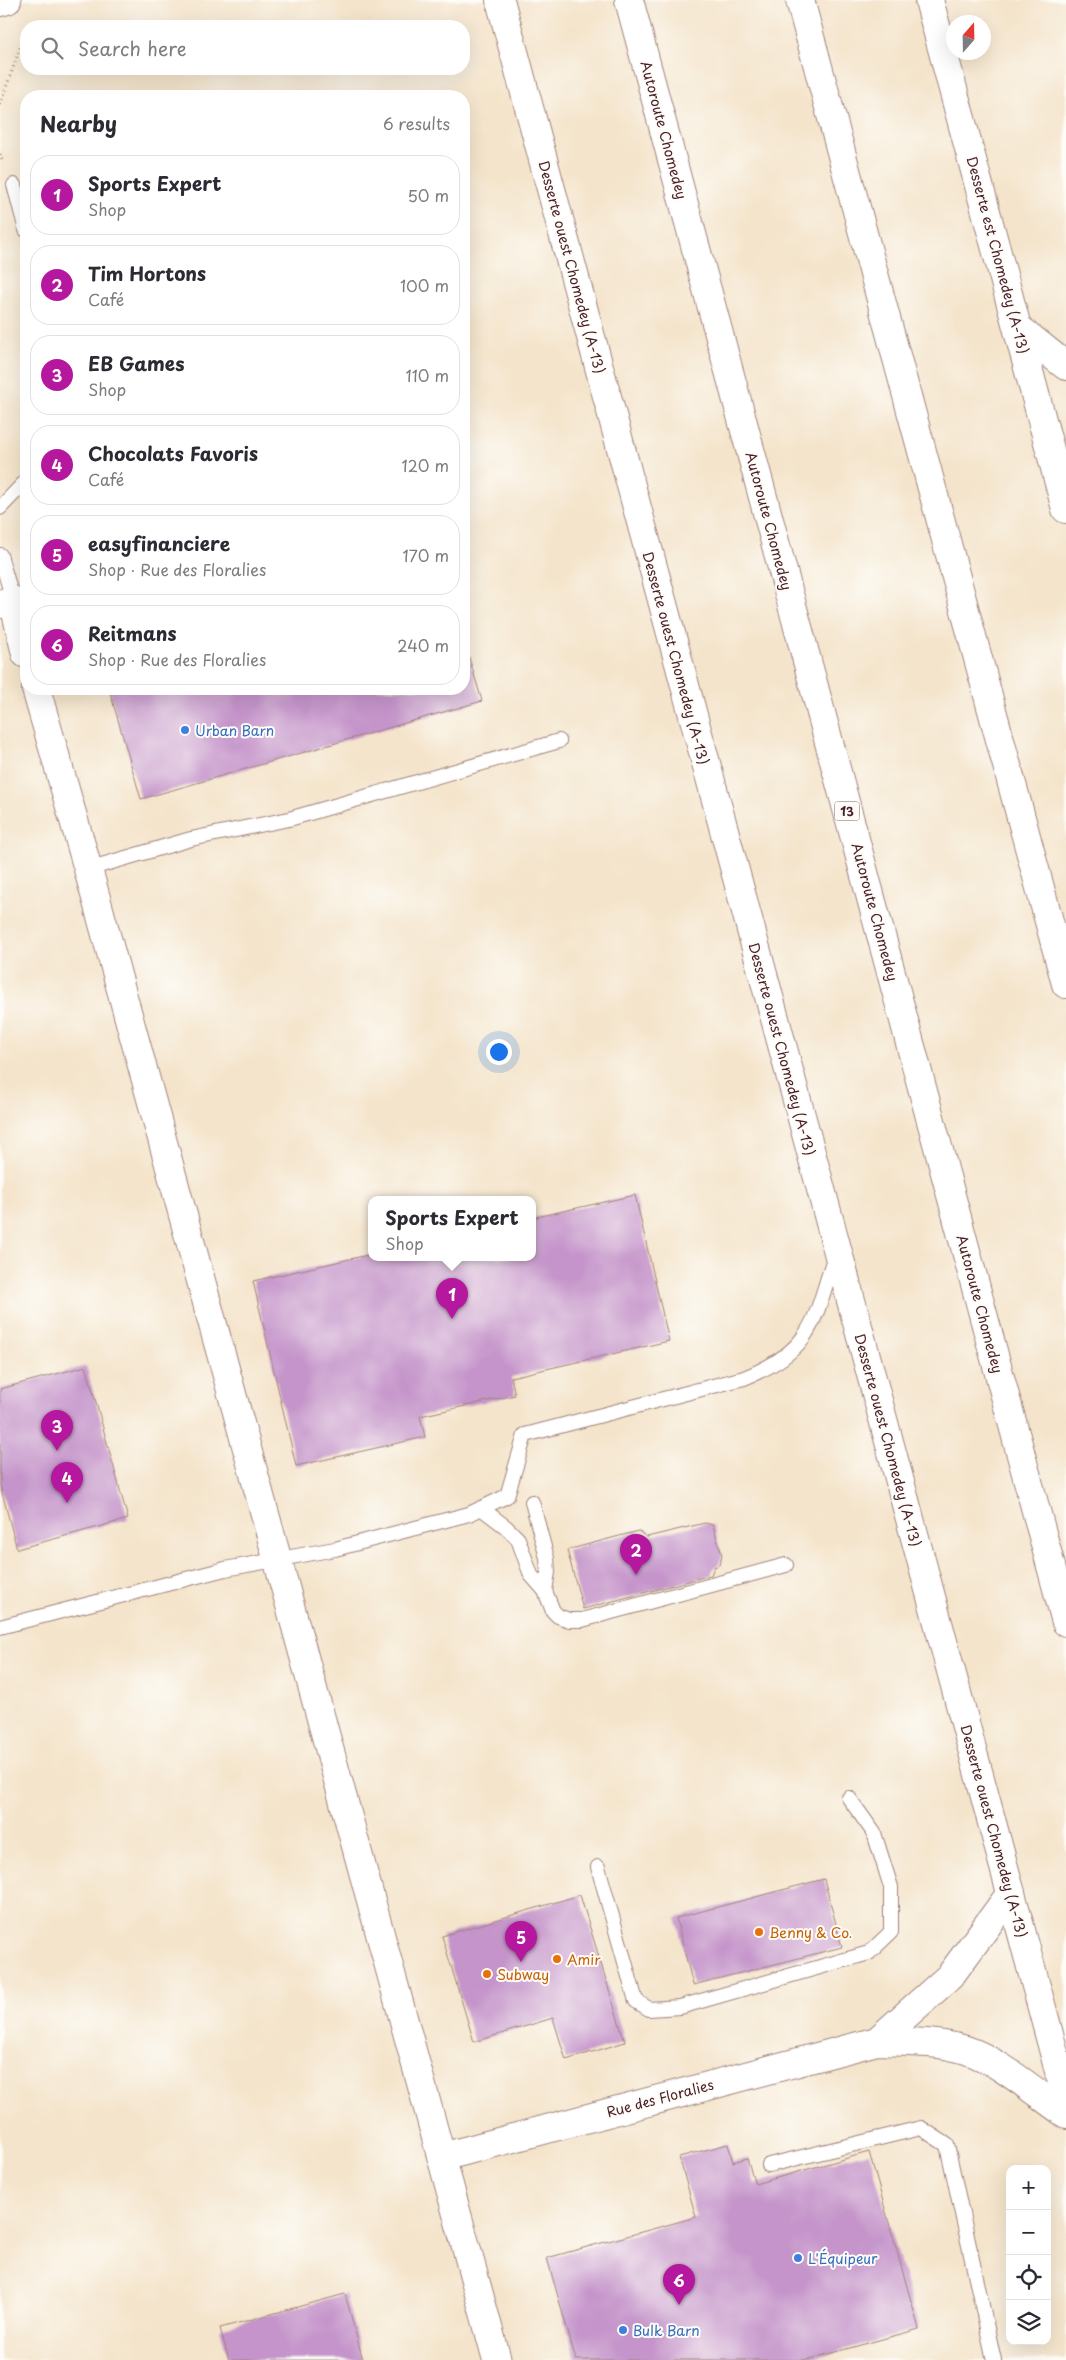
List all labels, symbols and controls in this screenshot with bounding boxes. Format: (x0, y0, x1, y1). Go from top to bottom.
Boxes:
north arrow (946, 15, 991, 60)
search box (20, 20, 470, 75)
icon: search (38, 34, 66, 62)
text: Search here (78, 34, 187, 62)
street label: Autoroute Chomedey (635, 58, 693, 202)
text: Nearby (40, 107, 117, 139)
text: 6 results (383, 111, 450, 135)
street label: Desserte est Chomedey (A-13) (962, 154, 1034, 356)
street label: Desserte ouest Chomedey (A-13) (533, 158, 611, 376)
text: Sports Expert (88, 169, 221, 197)
text: 1 (53, 183, 61, 207)
text: 50 m (408, 183, 449, 207)
text: Shop (88, 197, 126, 221)
text: Tim Hortons (88, 259, 206, 287)
text: 2 (51, 273, 63, 297)
text: 100 m (400, 273, 449, 297)
text: Café (88, 287, 124, 311)
text: EB Games (88, 349, 184, 377)
text: 3 (52, 363, 62, 387)
text: 110 m (406, 363, 449, 387)
text: Shop (88, 377, 126, 401)
text: Chocolats Favoris (88, 439, 258, 467)
street label: Autoroute Chomedey (740, 449, 798, 593)
text: 4 (52, 453, 62, 477)
text: 120 m (402, 453, 449, 477)
text: Café (88, 467, 124, 491)
text: easyfinanciere (88, 529, 230, 557)
text: 5 (52, 543, 62, 567)
text: 170 m (403, 543, 449, 567)
street label: Desserte ouest Chomedey (A-13) (637, 549, 715, 767)
text: Shop · Rue des Floralies (88, 557, 266, 581)
text: Reitmans (88, 619, 177, 647)
text: 6 (51, 633, 63, 657)
text: 240 m (397, 633, 449, 657)
text: Shop · Rue des Floralies (88, 647, 266, 671)
place label: Urban Barn (195, 720, 274, 741)
marker: Urban Barn (179, 724, 191, 736)
road number: 13 (834, 801, 860, 820)
street label: Autoroute Chomedey (846, 840, 904, 984)
street label: Desserte ouest Chomedey (A-13) (743, 940, 821, 1158)
your location (486, 1039, 512, 1065)
popup (368, 1196, 536, 1261)
text: Sports Expert (385, 1203, 519, 1231)
text: Shop (385, 1231, 424, 1255)
street label: Autoroute Chomedey (951, 1232, 1009, 1376)
pin: 1 (436, 1278, 468, 1319)
street label: Desserte ouest Chomedey (A-13) (849, 1331, 927, 1549)
pin: 3 (41, 1410, 73, 1451)
pin: 4 (51, 1462, 83, 1503)
pin: 2 (620, 1534, 652, 1575)
street label: Desserte ouest Chomedey (A-13) (955, 1722, 1033, 1940)
pin: 5 (505, 1921, 537, 1962)
place label: Benny & Co. (769, 1922, 852, 1943)
marker: Benny & Co. (753, 1926, 765, 1938)
place label: Amir (567, 1949, 601, 1970)
marker: Amir (551, 1953, 563, 1965)
place label: Subway (497, 1964, 549, 1985)
marker: Subway (481, 1968, 493, 1980)
street label: Rue des Floralies (604, 2074, 716, 2122)
map controls (1006, 2165, 1051, 2345)
button: + (1006, 2165, 1051, 2210)
button: − (1006, 2210, 1051, 2255)
place label: L'Équipeur (808, 2248, 878, 2269)
marker: L'Équipeur (792, 2252, 804, 2264)
button: locate (1006, 2255, 1051, 2300)
pin: 6 (663, 2264, 695, 2305)
button: layers (1006, 2300, 1051, 2345)
place label: Bulk Barn (633, 2320, 700, 2341)
marker: Bulk Barn (617, 2324, 629, 2336)

